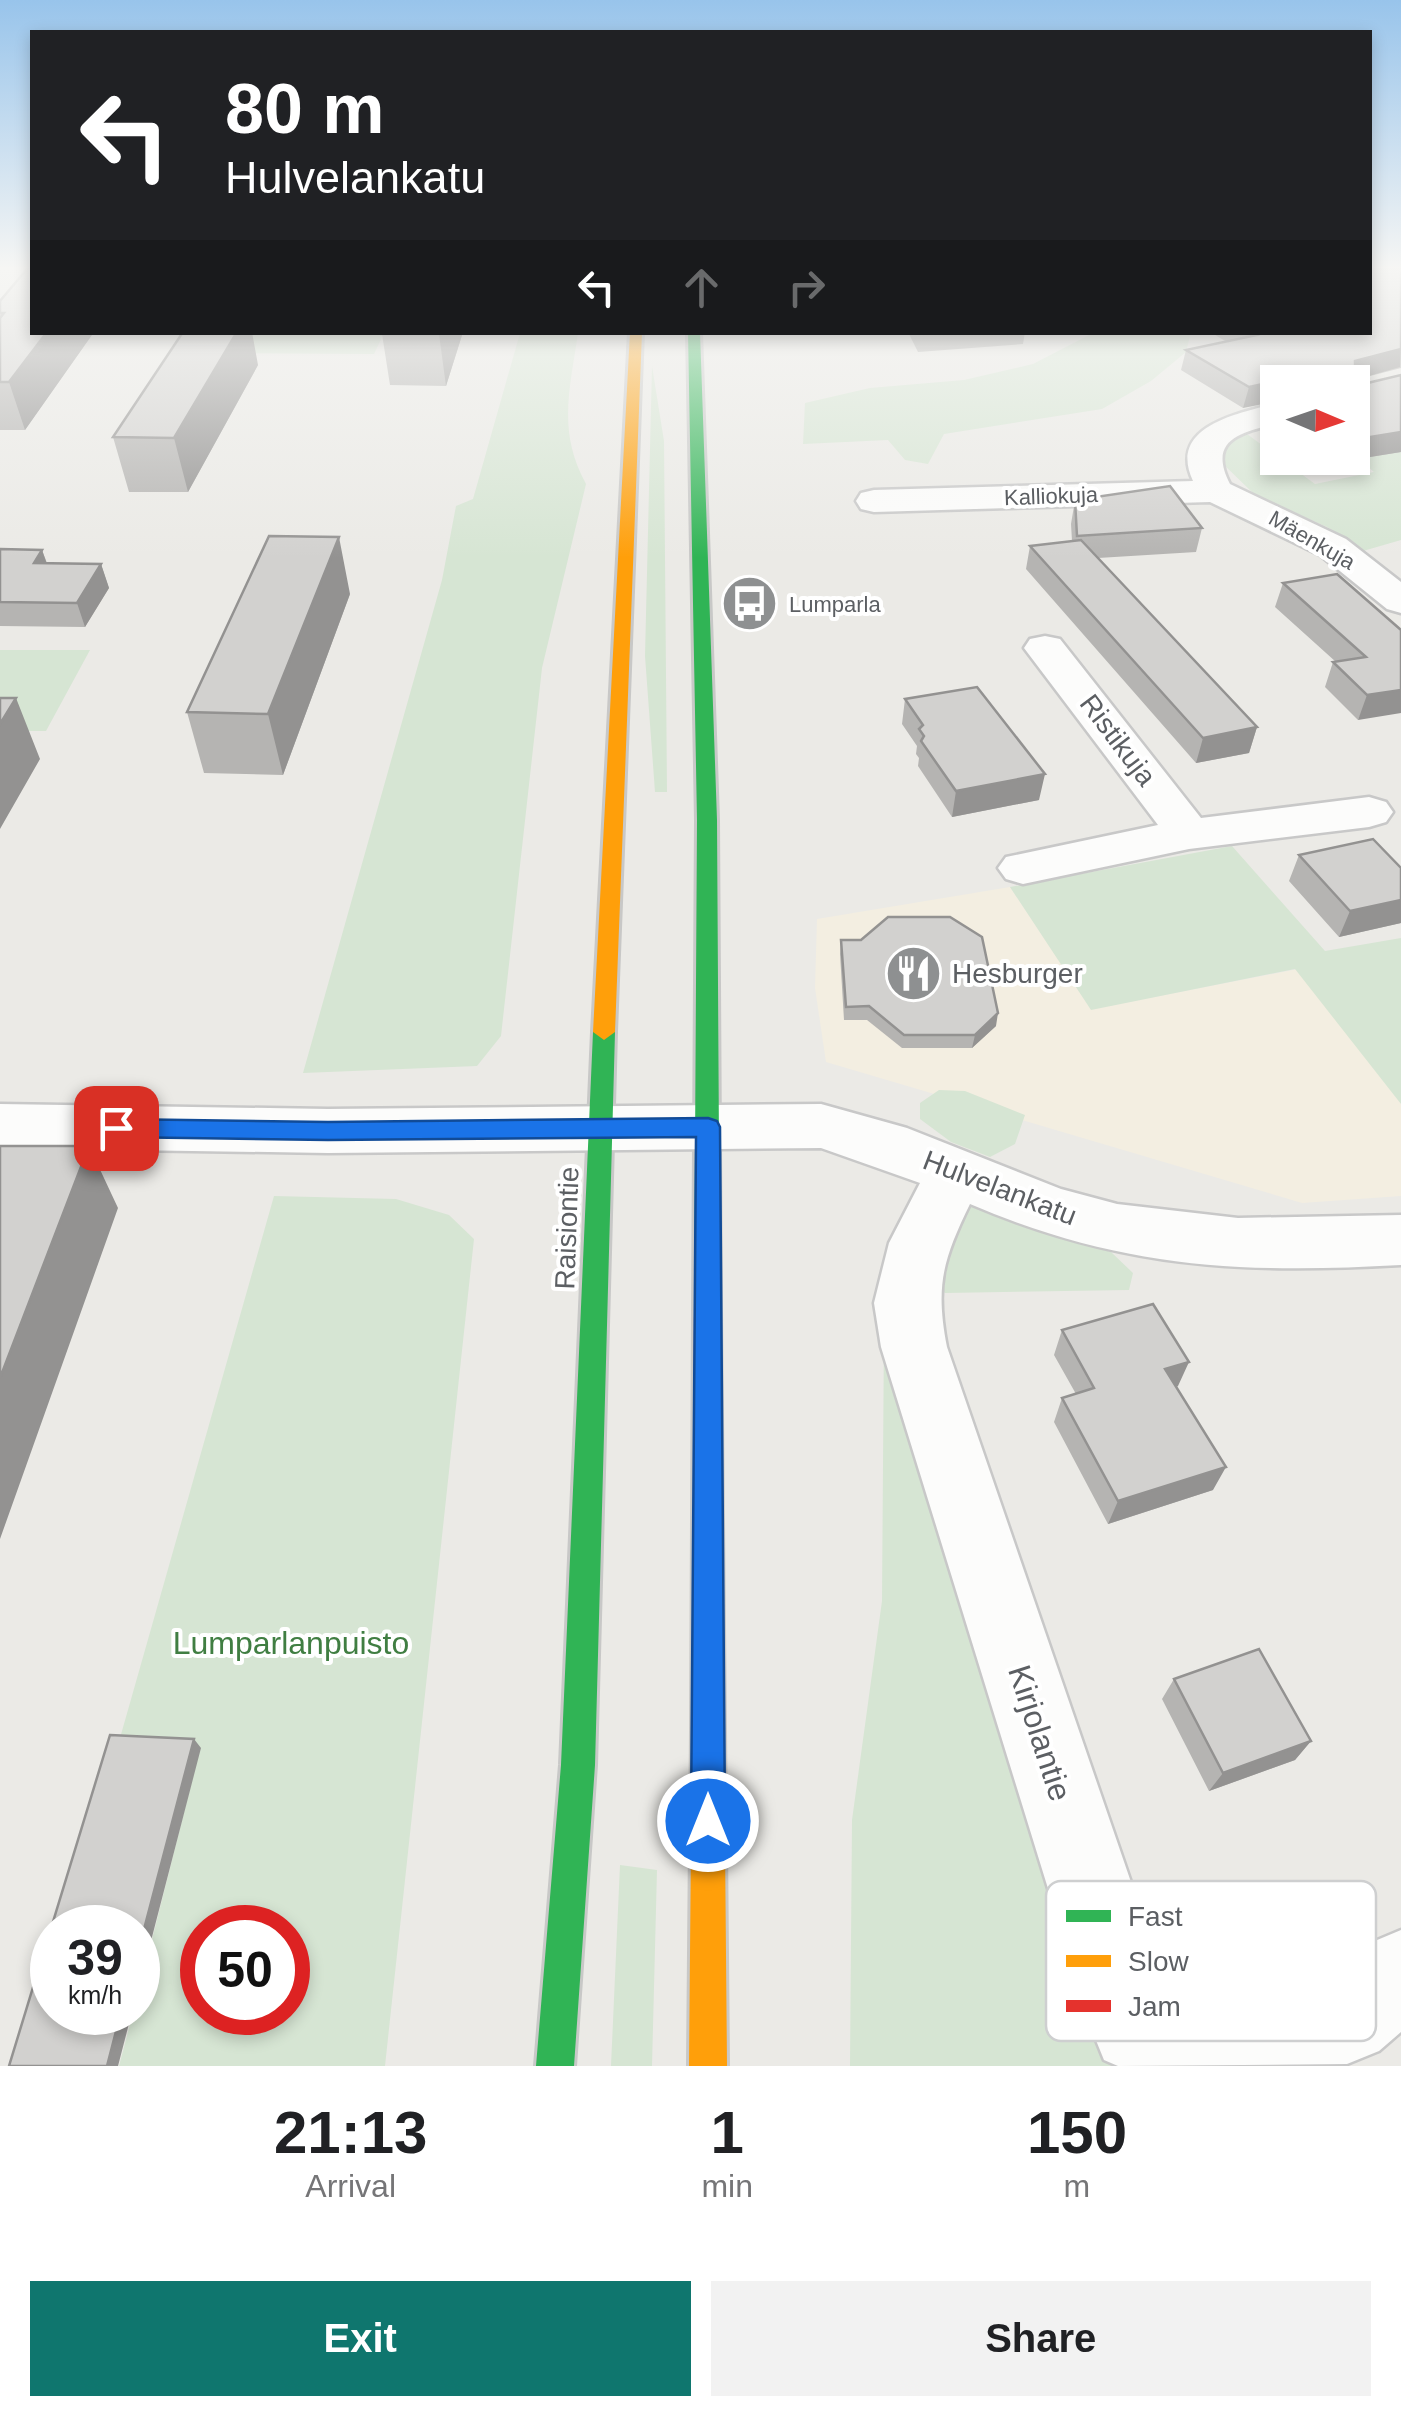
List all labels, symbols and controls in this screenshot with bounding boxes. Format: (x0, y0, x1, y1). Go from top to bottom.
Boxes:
icon: left (60, 70, 190, 200)
text: 80 m (225, 70, 385, 148)
text: Hulvelankatu (225, 152, 485, 203)
icon: left (569, 260, 624, 315)
icon: ahead (674, 260, 729, 315)
icon: right (779, 260, 834, 315)
north arrow (1260, 365, 1370, 475)
map controls (1260, 365, 1370, 475)
street label: Kalliokuja (1004, 482, 1099, 510)
street label: Mäenkuja (1264, 505, 1360, 575)
bus stop icon: Lumparla (720, 574, 780, 634)
place label: Lumparla (789, 592, 881, 617)
street label: Ristikuja (1074, 688, 1162, 792)
restaurant icon: Hesburger (883, 943, 943, 1003)
place label: Hesburger (952, 958, 1083, 989)
pin (74, 1086, 159, 1171)
icon: arrive (89, 1101, 144, 1156)
street label: Hulvelankatu (919, 1145, 1081, 1231)
street label: Raisiontie (549, 1166, 585, 1290)
park label: Lumparlanpuisto (173, 1625, 409, 1661)
street label: Kirjolantie (1001, 1661, 1079, 1805)
position arrow (656, 1769, 760, 1873)
legend (1046, 1881, 1376, 2041)
text: Fast (1128, 1901, 1183, 1932)
speed limit sign: 50 (180, 1905, 310, 2035)
text: 39 (67, 1930, 123, 1986)
text: Slow (1128, 1946, 1189, 1977)
text: km/h (68, 1981, 122, 2009)
text: Jam (1128, 1991, 1181, 2022)
text: 21:13 (274, 2099, 427, 2166)
text: 1 (710, 2099, 744, 2166)
text: 150 (1027, 2099, 1127, 2166)
text: Arrival (305, 2168, 396, 2204)
text: min (701, 2168, 753, 2204)
text: m (1064, 2168, 1090, 2204)
button: Exit (30, 2281, 691, 2396)
button: Share (711, 2281, 1371, 2396)

